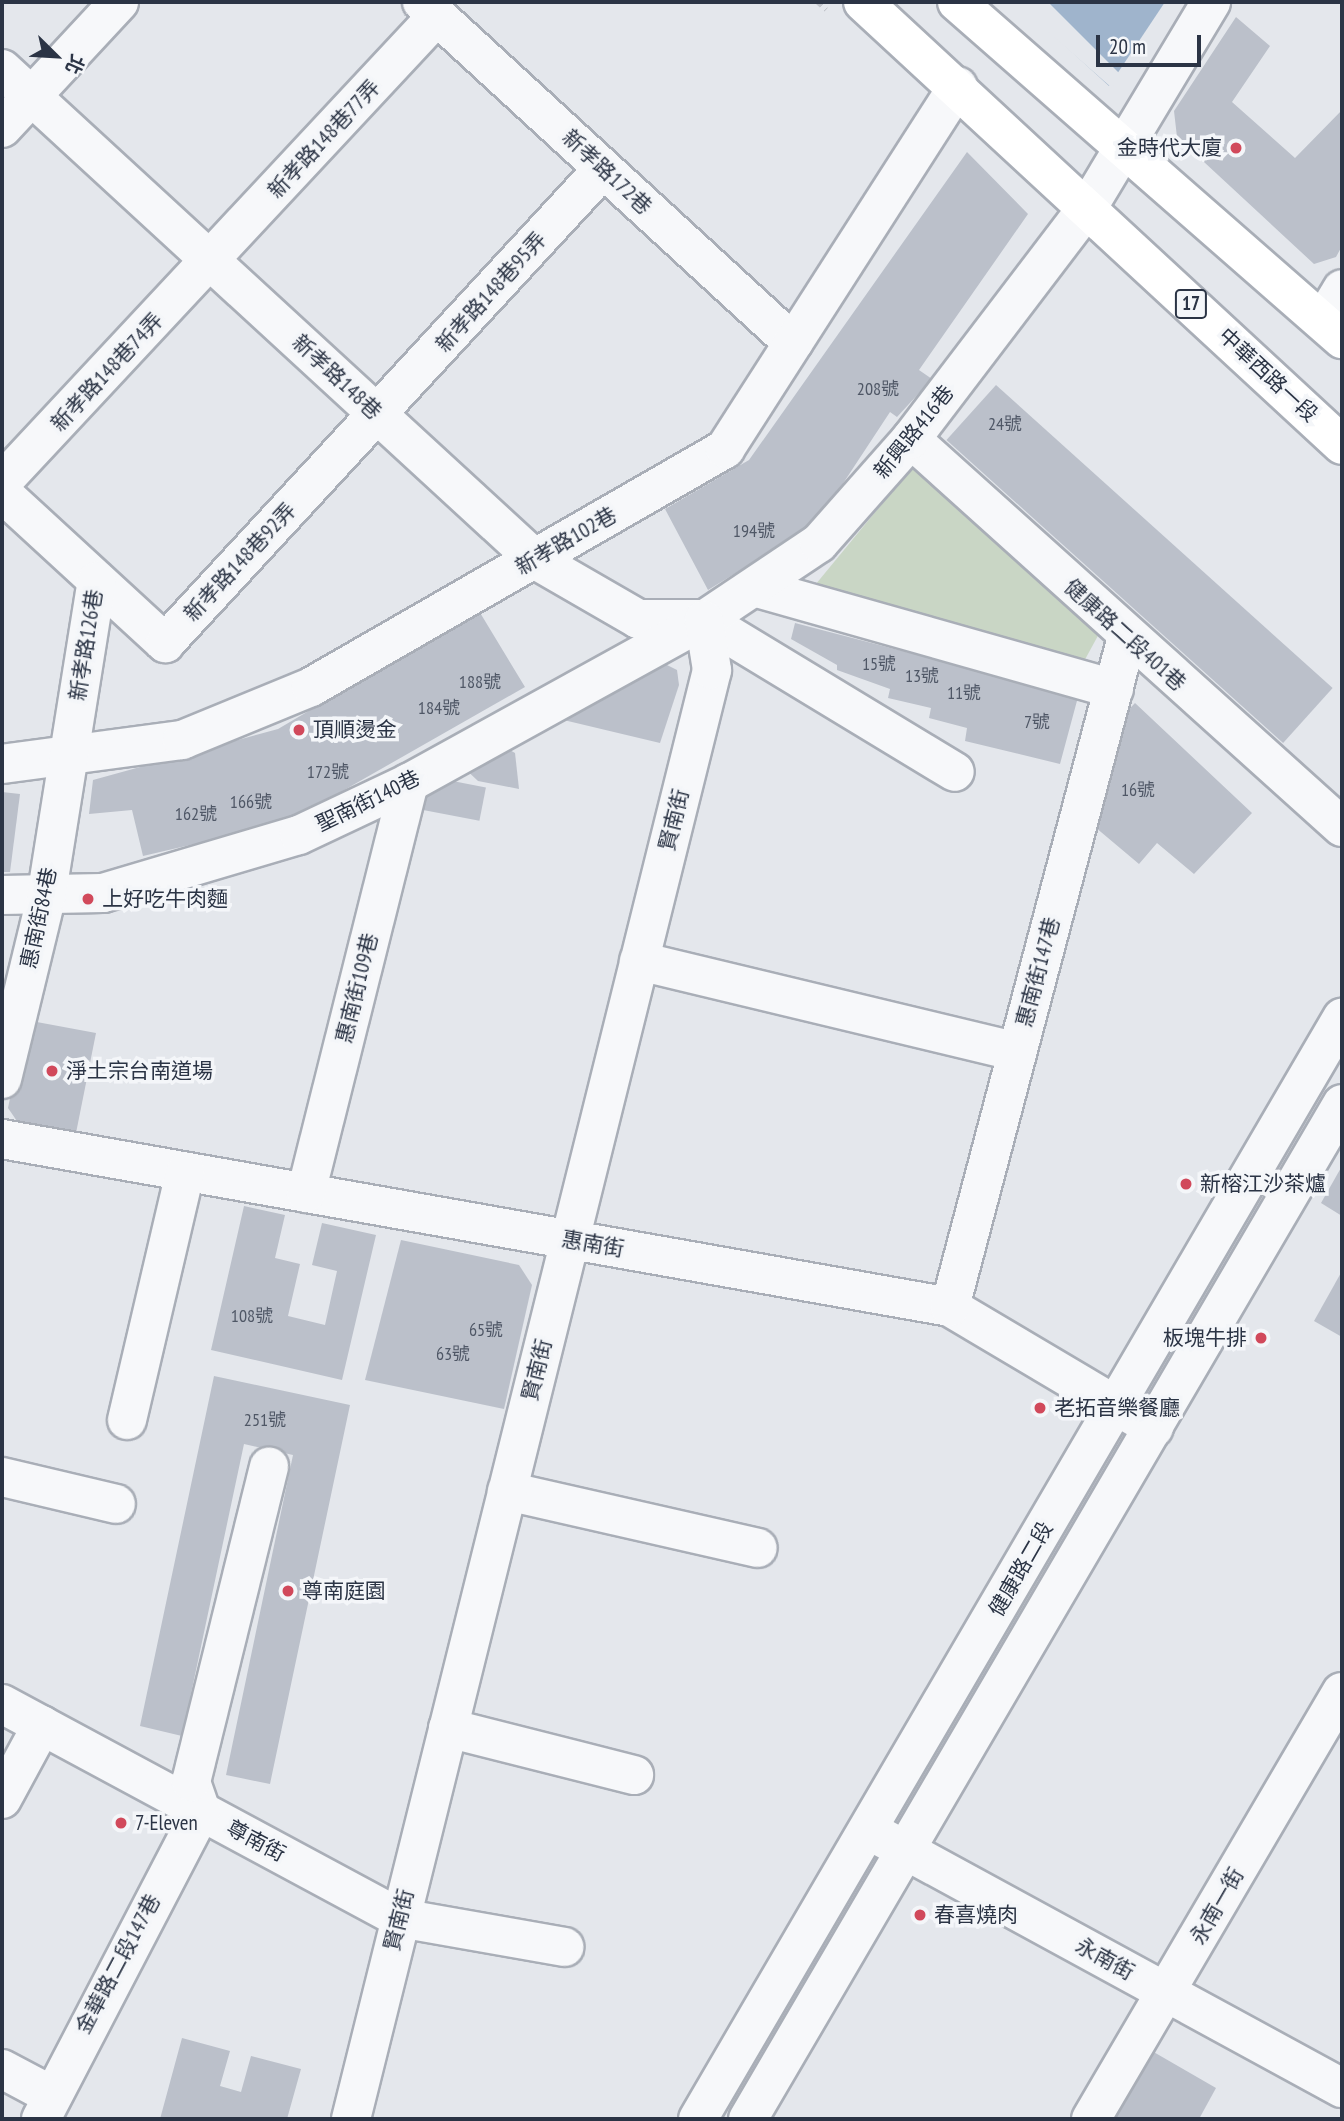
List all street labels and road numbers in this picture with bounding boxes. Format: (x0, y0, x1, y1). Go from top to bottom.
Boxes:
street label: 新孝路148巷77弄 (263, 75, 385, 203)
street label: 新孝路172巷 (557, 124, 657, 220)
street label: 新孝路148巷95弄 (431, 227, 551, 357)
road number: 17 (1174, 288, 1208, 320)
street label: 新孝路148巷74弄 (46, 308, 168, 436)
street label: 中華西路一段 (1213, 323, 1323, 427)
street label: 新孝路148巷 (287, 329, 387, 425)
street label: 新興路416巷 (869, 380, 959, 484)
street label: 新孝路148巷92弄 (179, 498, 301, 626)
street label: 新孝路102巷 (511, 502, 621, 580)
street label: 健康路二段401巷 (1059, 574, 1191, 696)
street label: 新孝路126巷 (65, 588, 107, 702)
street label: 聖南街140巷 (312, 765, 424, 837)
street label: 賢南街 (654, 786, 694, 854)
street label: 惠南街84巷 (16, 865, 62, 971)
street label: 惠南街147巷 (1011, 914, 1065, 1030)
street label: 惠南街109巷 (331, 930, 383, 1046)
street label: 惠南街 (560, 1226, 626, 1262)
street label: 賢南街 (517, 1336, 557, 1404)
street label: 健康路二段 (984, 1517, 1058, 1621)
street label: 尊南街 (222, 1815, 290, 1867)
street label: 永南一街 (1185, 1863, 1249, 1949)
street label: 賢南街 (379, 1886, 419, 1954)
street label: 金華路二段147巷 (71, 1890, 165, 2038)
street label: 永南街 (1071, 1933, 1139, 1985)

